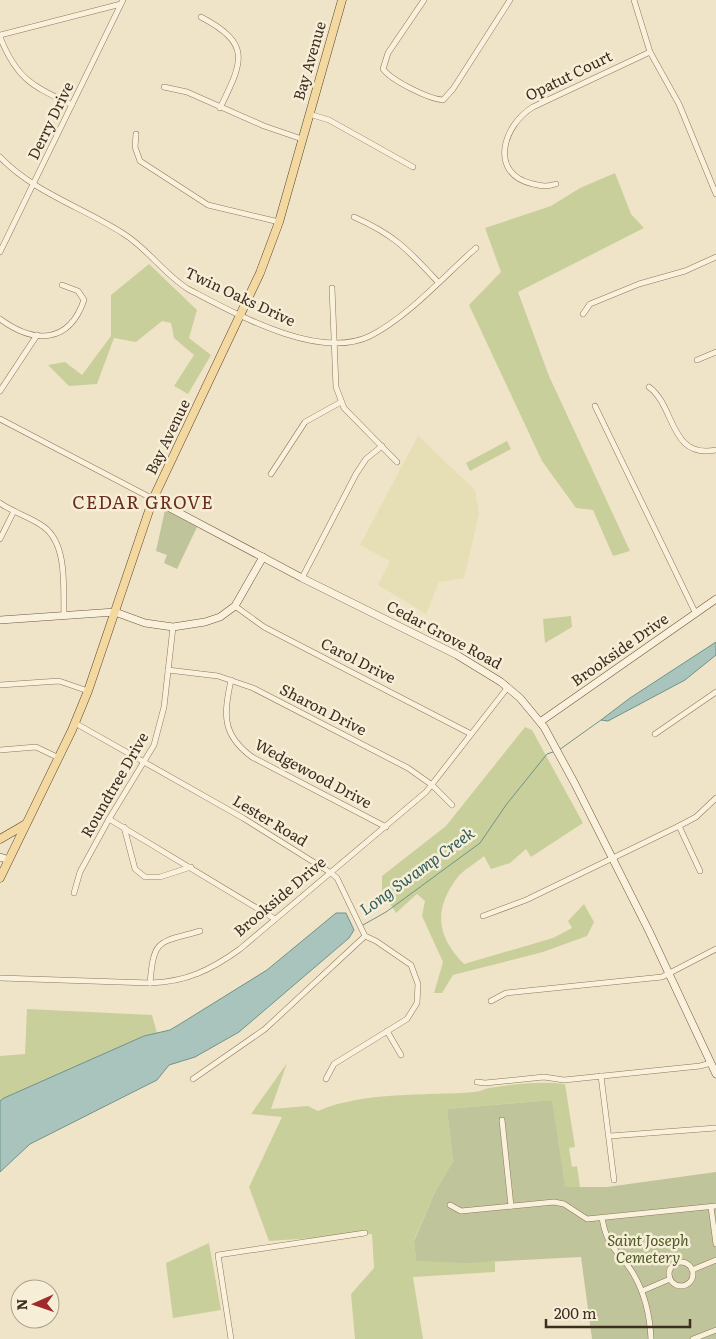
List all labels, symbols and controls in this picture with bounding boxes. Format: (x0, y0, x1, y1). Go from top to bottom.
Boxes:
street label: Bay Avenue (286, 18, 331, 103)
street label: Opatut Court (521, 44, 616, 106)
street label: Derry Drive (21, 77, 79, 163)
street label: Twin Oaks Drive (182, 260, 300, 331)
street label: Bay Avenue (138, 394, 195, 478)
district label: CEDAR GROVE (72, 488, 214, 515)
street label: Cedar Grove Road (383, 593, 507, 674)
street label: Brookside Drive (566, 606, 673, 691)
street label: Carol Drive (317, 631, 400, 688)
street label: Sharon Drive (276, 677, 371, 741)
street label: Roundtree Drive (74, 727, 153, 841)
street label: Wedgewood Drive (251, 732, 376, 813)
street label: Lester Road (229, 788, 313, 851)
water label: Long Swamp Creek (354, 820, 479, 920)
street label: Brookside Drive (228, 850, 330, 941)
park label: Saint Joseph Cemetery (607, 1228, 689, 1268)
north arrow (10, 1279, 60, 1329)
scale bar (546, 1296, 690, 1328)
text: N (11, 1298, 31, 1311)
text: 200 m (554, 1301, 597, 1324)

